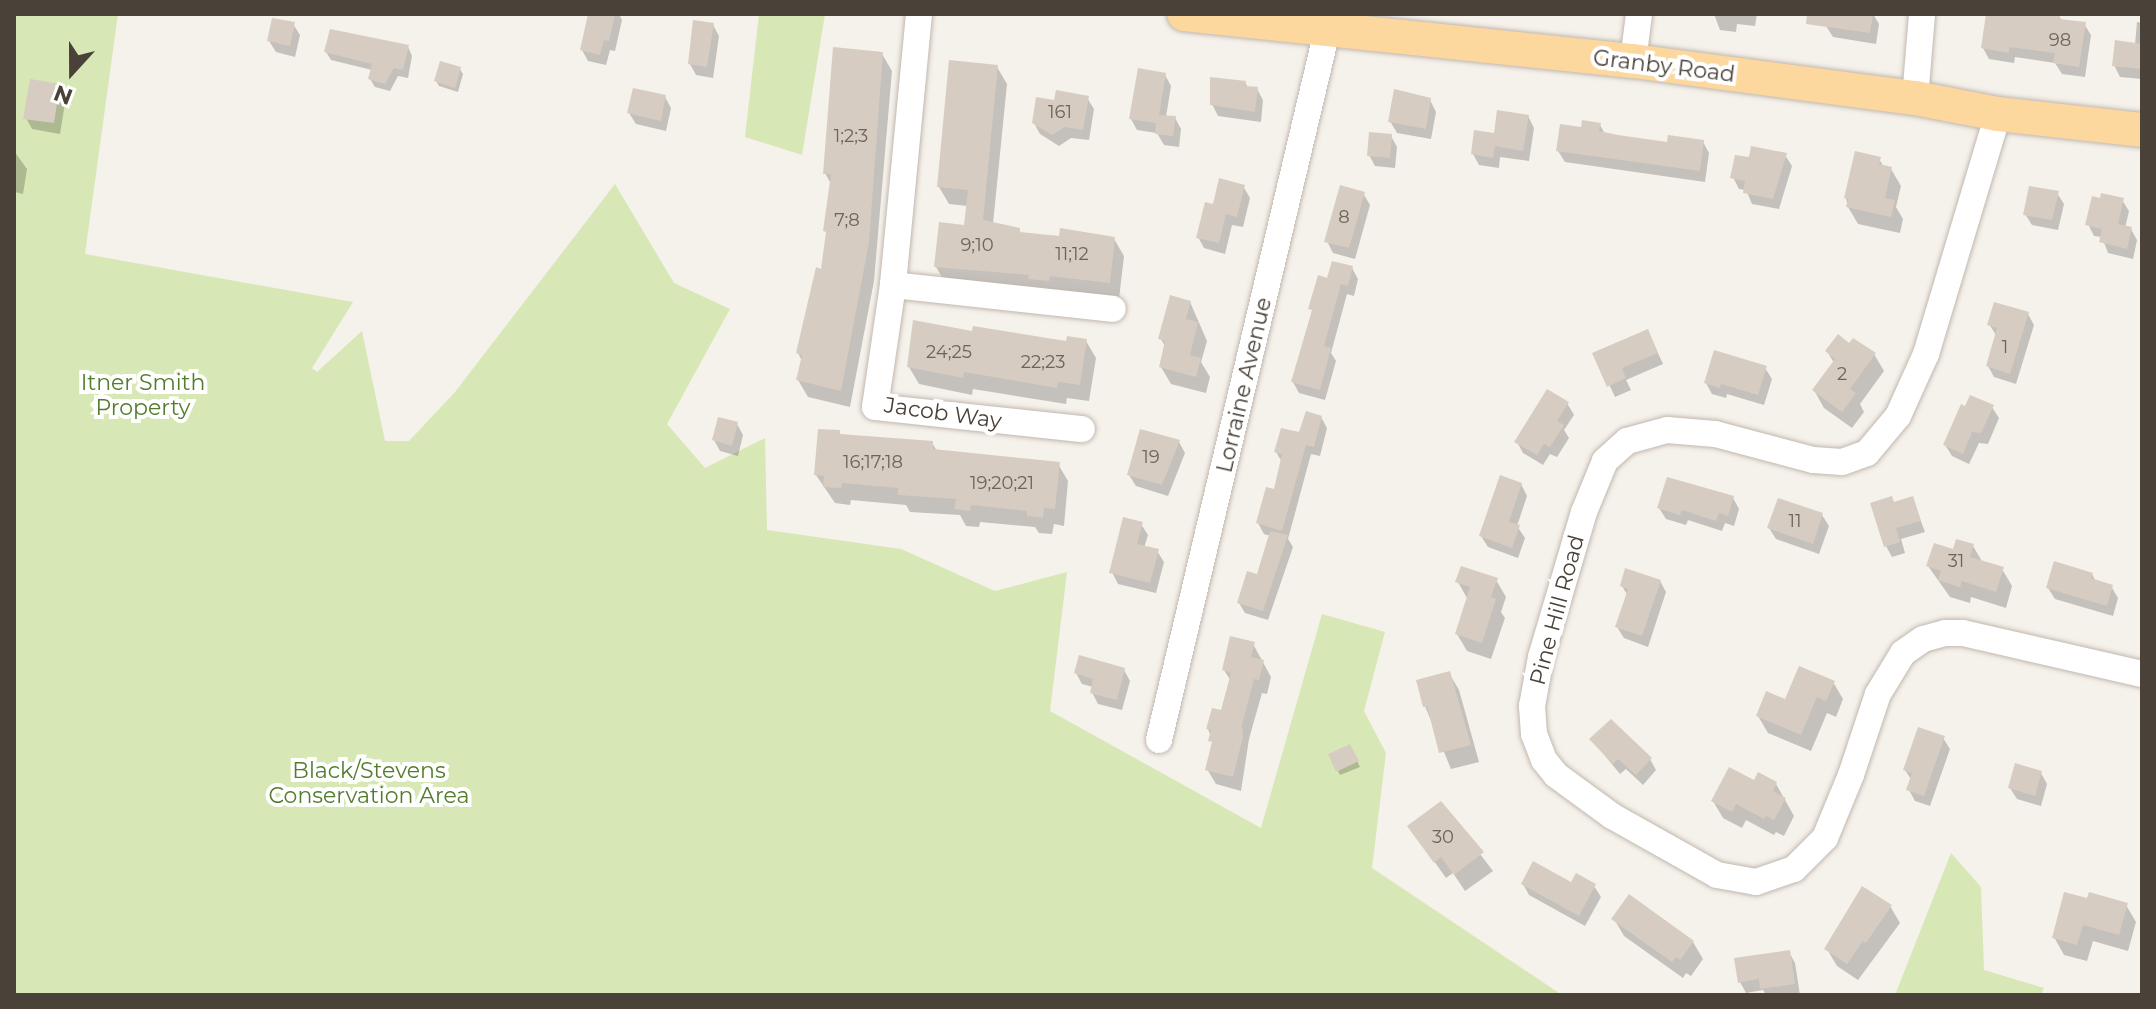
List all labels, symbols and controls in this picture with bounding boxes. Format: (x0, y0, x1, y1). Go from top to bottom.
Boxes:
house number: 98 (2049, 29, 2071, 51)
north arrow (32, 32, 112, 112)
street label: Granby Road (1592, 44, 1736, 88)
text: N (50, 79, 76, 111)
house number: 161 (1048, 101, 1072, 123)
house number: 1;2;3 (834, 125, 868, 147)
house number: 8 (1338, 206, 1350, 228)
house number: 7;8 (834, 209, 860, 231)
house number: 9;10 (960, 234, 994, 256)
house number: 11;12 (1055, 243, 1089, 265)
street label: Lorraine Avenue (1211, 295, 1277, 475)
house number: 1 (2002, 336, 2008, 358)
house number: 24;25 (926, 341, 972, 363)
house number: 22;23 (1021, 351, 1065, 373)
house number: 2 (1837, 363, 1847, 385)
park label: Itner Smith Property (81, 369, 205, 420)
street label: Jacob Way (883, 392, 1003, 434)
house number: 19 (1142, 446, 1160, 468)
house number: 16;17;18 (843, 451, 903, 473)
house number: 19;20;21 (970, 472, 1034, 494)
house number: 11 (1789, 510, 1801, 532)
street label: Pine Hill Road (1524, 532, 1590, 688)
house number: 31 (1948, 550, 1964, 572)
park label: Black/Stevens Conservation Area (269, 757, 469, 808)
house number: 30 (1432, 826, 1454, 848)

